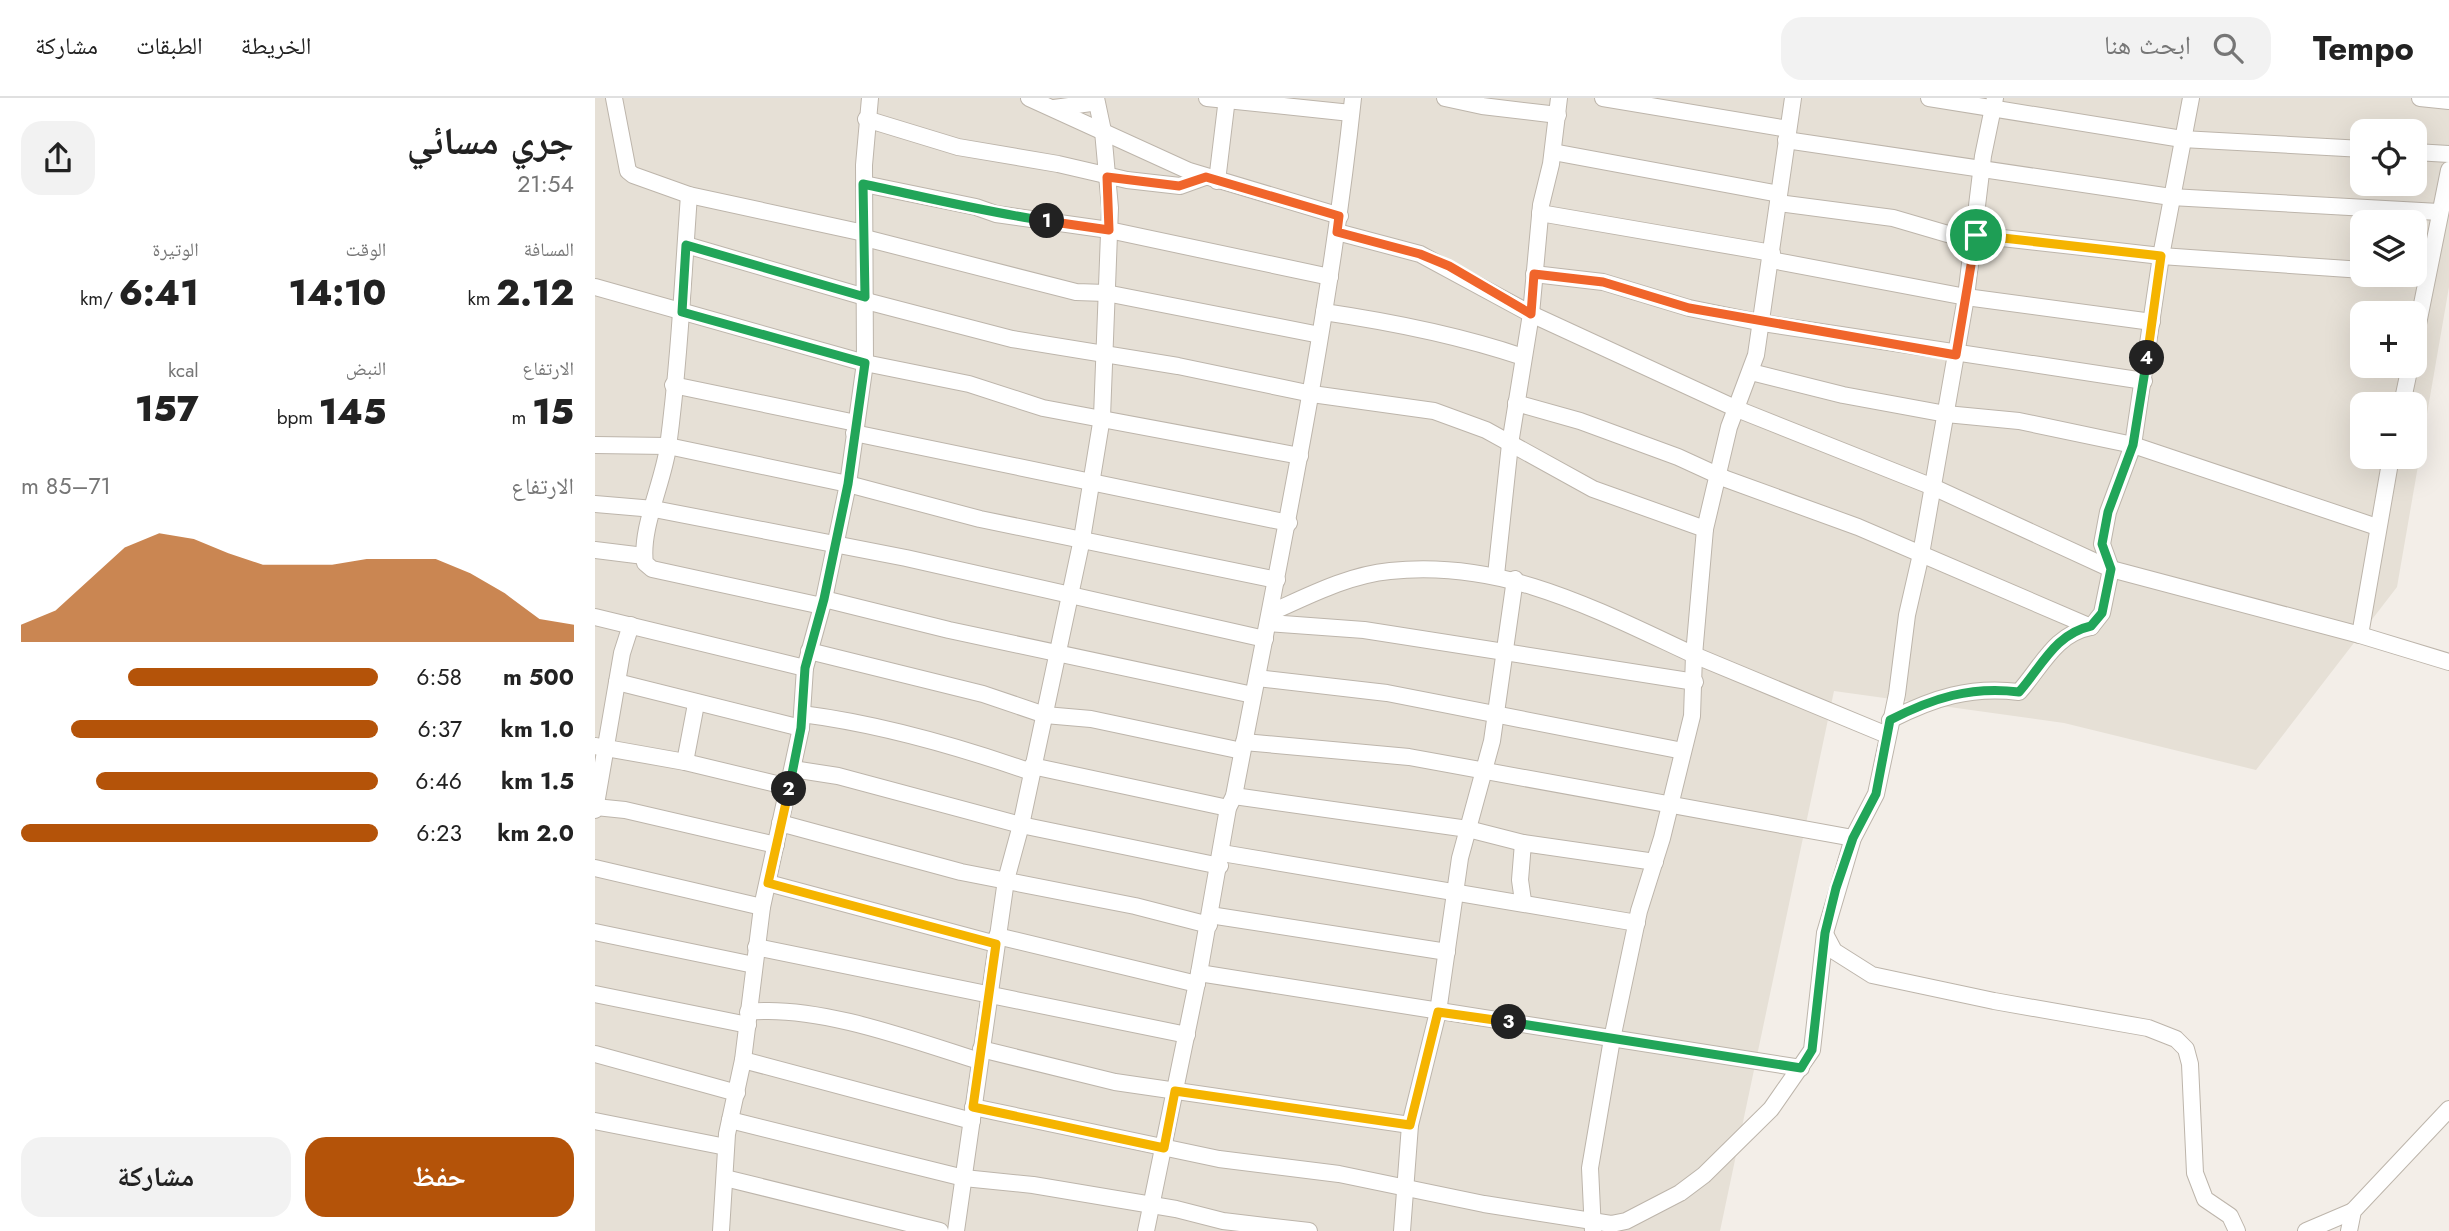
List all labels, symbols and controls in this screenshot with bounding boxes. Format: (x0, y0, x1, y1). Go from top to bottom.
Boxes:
search box (1781, 17, 2271, 80)
text: Tempo (2313, 25, 2414, 72)
text: ابحث هنا (2104, 26, 2191, 64)
text: مشاركة (35, 28, 98, 63)
text: الطبقات (136, 28, 203, 63)
text: الخريطة (241, 28, 311, 63)
icon: search (2209, 29, 2247, 67)
text: جري مسائي (407, 113, 574, 168)
map controls (2350, 119, 2427, 469)
button: locate (2350, 119, 2427, 196)
button: share (21, 121, 95, 195)
text: 21:54 (517, 167, 574, 201)
pin: 1 (1029, 204, 1065, 238)
pin (1946, 205, 2006, 265)
text: 1 (1042, 207, 1051, 234)
button: layers (2350, 210, 2427, 287)
icon: arrive (1957, 216, 1995, 254)
text: الوتيرة (152, 236, 199, 263)
text: الوقت (345, 236, 386, 263)
text: المسافة (524, 236, 574, 263)
text: 6:41 (119, 268, 199, 318)
text: 14:10 (288, 268, 386, 318)
text: 2.12 (496, 268, 574, 318)
text: /km (80, 285, 119, 312)
text: km (467, 285, 496, 312)
button: + (2350, 301, 2427, 378)
pin: 4 (2129, 341, 2165, 376)
text: 4 (2140, 344, 2153, 371)
text: النبض (346, 355, 386, 382)
text: الارتفاع (522, 355, 574, 382)
text: kcal (168, 357, 199, 384)
text: 157 (135, 384, 199, 434)
text: 145 (319, 387, 386, 437)
text: 15 (532, 387, 574, 437)
button: − (2350, 392, 2427, 469)
text: bpm (277, 404, 319, 431)
text: m (512, 404, 532, 431)
text: 71–85 m (21, 469, 111, 503)
text: الارتفاع (511, 469, 574, 503)
text: 6:58 (416, 660, 462, 694)
text: 500 m (503, 660, 574, 694)
text: 6:37 (418, 712, 462, 746)
text: 1.0 km (501, 712, 574, 746)
text: 6:46 (415, 764, 462, 798)
text: 1.5 km (501, 764, 574, 798)
pin: 2 (771, 772, 807, 806)
text: 2 (782, 775, 795, 802)
text: 6:23 (416, 816, 462, 850)
text: 2.0 km (497, 816, 574, 850)
pin: 3 (1492, 1004, 1527, 1040)
text: 3 (1503, 1008, 1514, 1035)
button: مشاركة (21, 1137, 291, 1217)
button: حفظ (305, 1137, 574, 1217)

